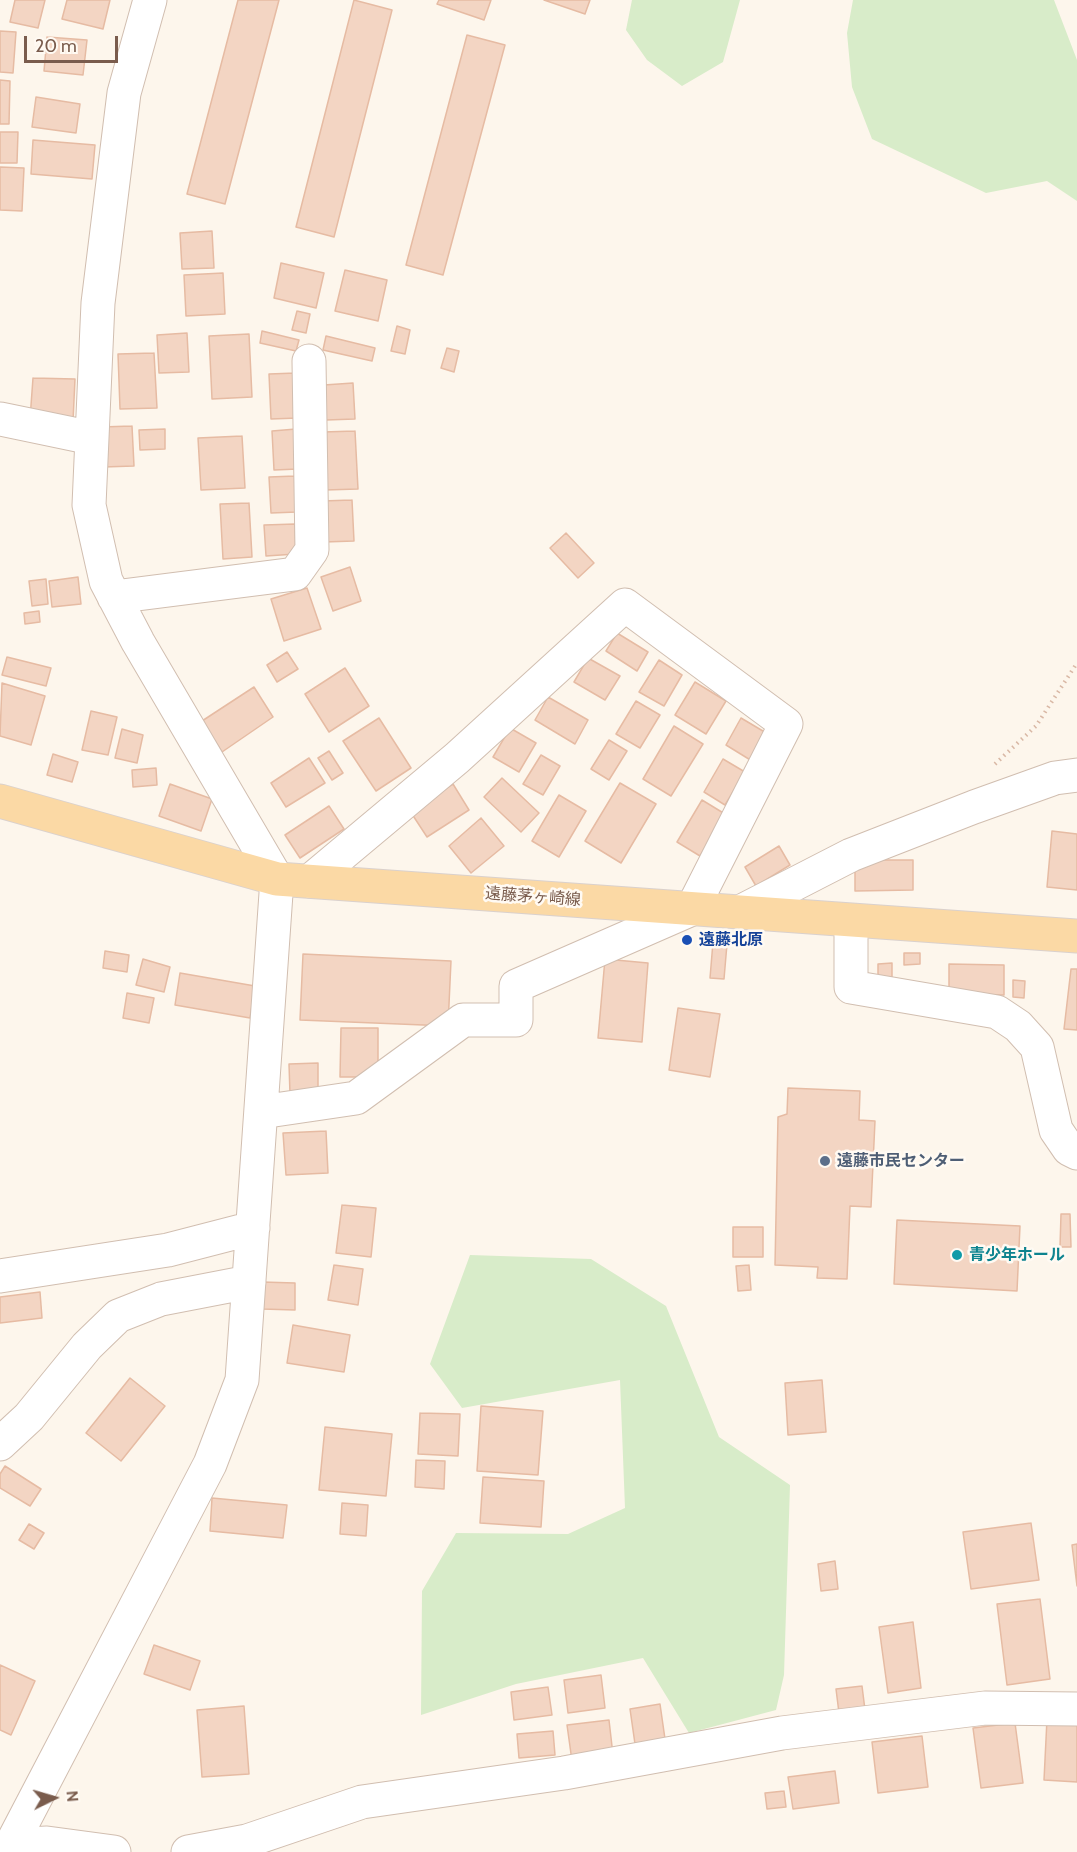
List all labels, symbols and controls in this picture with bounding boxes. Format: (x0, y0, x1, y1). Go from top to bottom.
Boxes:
scale bar (27, 24, 122, 62)
text: 20 m (35, 35, 77, 57)
street label: 遠藤茅ヶ崎線 (484, 884, 582, 910)
place label: 遠藤北原 (699, 930, 763, 950)
marker: 遠藤北原 (680, 933, 694, 947)
place label: 遠藤市民センター (837, 1151, 965, 1171)
marker: 遠藤市民センター (818, 1154, 832, 1168)
place label: 青少年ホール (969, 1245, 1065, 1265)
marker: 青少年ホール (950, 1248, 964, 1262)
north arrow (24, 1768, 84, 1828)
text: N (62, 1790, 82, 1803)

